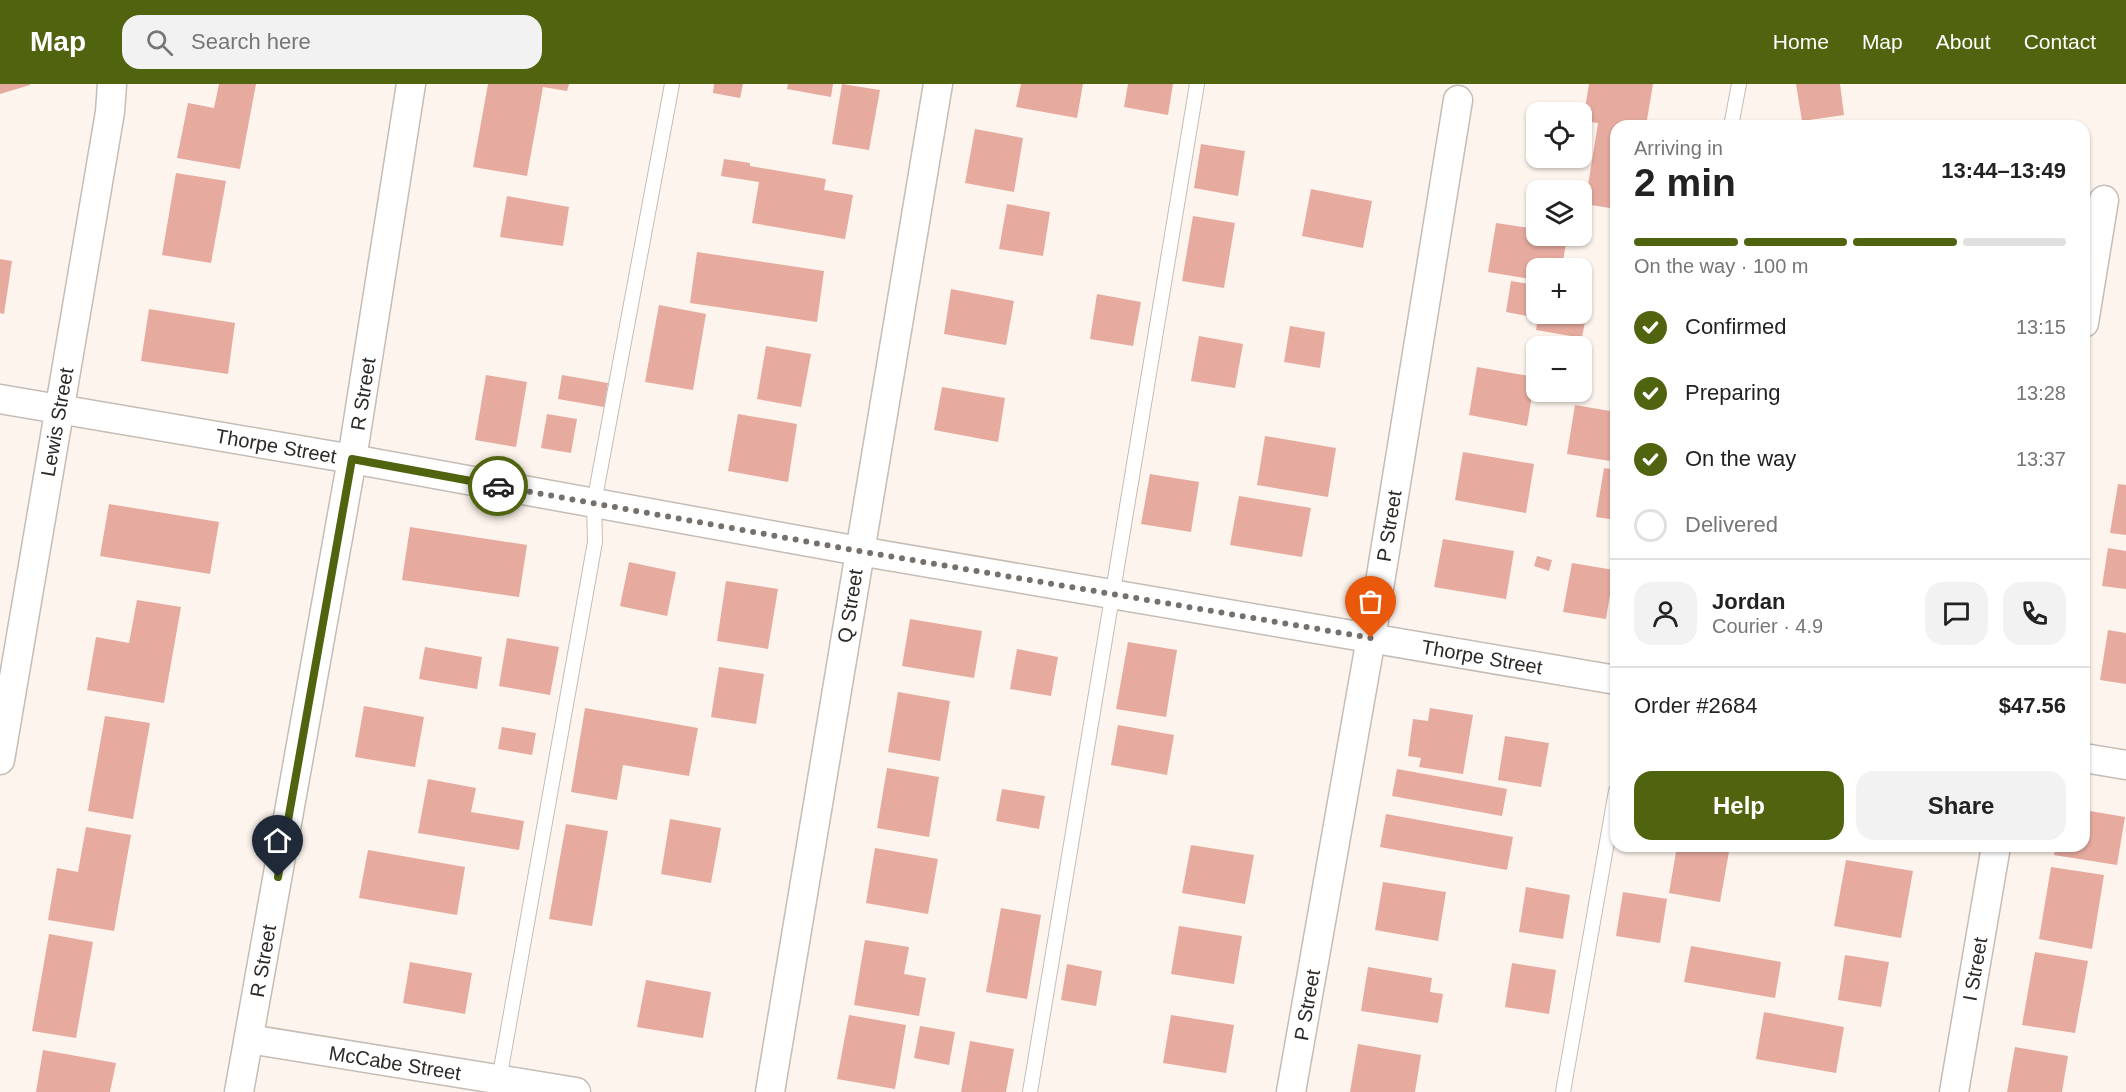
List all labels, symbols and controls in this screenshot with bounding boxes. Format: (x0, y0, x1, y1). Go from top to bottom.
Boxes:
search box (122, 15, 542, 69)
text: Map (30, 26, 86, 57)
icon: search (143, 26, 176, 59)
text: Search here (191, 29, 311, 54)
text: Home (1773, 30, 1829, 53)
text: Map (1862, 30, 1903, 53)
text: About (1936, 30, 1991, 53)
text: Contact (2024, 30, 2096, 53)
map controls (1526, 102, 1592, 402)
button: locate (1526, 102, 1592, 168)
text: Arriving in (1634, 137, 1723, 159)
text: 13:44–13:49 (1941, 158, 2066, 183)
text: 2 min (1634, 161, 1736, 204)
button: layers (1526, 180, 1592, 246)
text: On the way · 100 m (1634, 255, 1809, 277)
button: + (1526, 258, 1592, 324)
icon: check (1634, 311, 1667, 344)
text: Confirmed (1685, 314, 1786, 339)
text: 13:15 (2016, 316, 2066, 338)
button: − (1526, 336, 1592, 402)
street label: R Street (346, 356, 380, 432)
street label: Lewis Street (37, 365, 77, 478)
icon: check (1634, 377, 1667, 410)
text: Preparing (1685, 380, 1780, 405)
text: 13:28 (2016, 382, 2066, 404)
street label: Thorpe Street (214, 425, 339, 468)
icon: check (1634, 443, 1667, 476)
text: On the way (1685, 446, 1796, 471)
text: 13:37 (2016, 448, 2066, 470)
courier (468, 456, 528, 516)
icon: car (482, 470, 515, 503)
street label: P Street (1373, 488, 1406, 563)
text: Delivered (1685, 512, 1778, 537)
street label: Q Street (833, 567, 867, 645)
pin (1345, 576, 1396, 638)
button: person (1634, 582, 1697, 645)
button: chat (1925, 582, 1988, 645)
button: phone (2003, 582, 2066, 645)
icon: bag (1354, 585, 1387, 618)
text: Jordan (1712, 589, 1785, 614)
text: Courier · 4.9 (1712, 615, 1823, 637)
street label: Thorpe Street (1420, 636, 1545, 679)
text: Order #2684 (1634, 693, 1758, 718)
text: $47.56 (1999, 693, 2066, 718)
button: Help (1634, 771, 1844, 840)
button: Share (1856, 771, 2066, 840)
pin (252, 815, 303, 877)
icon: home (261, 824, 294, 857)
street label: R Street (246, 923, 280, 999)
street label: I Street (1959, 935, 1992, 1003)
street label: P Street (1290, 967, 1324, 1042)
street label: McCabe Street (327, 1042, 463, 1084)

